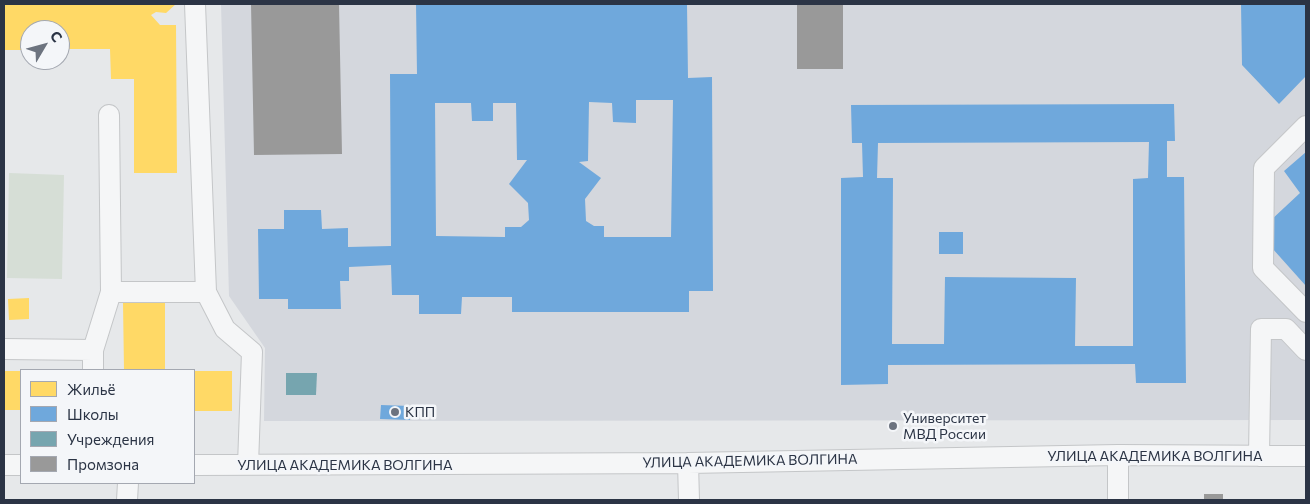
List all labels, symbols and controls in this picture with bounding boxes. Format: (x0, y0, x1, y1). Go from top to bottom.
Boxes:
north arrow (20, 20, 70, 70)
text: С (47, 27, 66, 45)
legend (20, 369, 195, 484)
text: Жильё (67, 380, 115, 398)
place label: КПП (405, 404, 435, 420)
text: Школы (67, 405, 119, 423)
marker: КПП (389, 406, 401, 418)
place label: Университет МВД России (903, 410, 986, 442)
marker: Университет МВД России (887, 420, 899, 432)
text: Учреждения (67, 430, 154, 448)
street label: УЛИЦА АКАДЕМИКА ВОЛГИНА (1047, 448, 1263, 464)
street label: УЛИЦА АКАДЕМИКА ВОЛГИНА (642, 451, 858, 471)
text: Промзона (67, 455, 139, 473)
street label: УЛИЦА АКАДЕМИКА ВОЛГИНА (237, 457, 453, 473)

